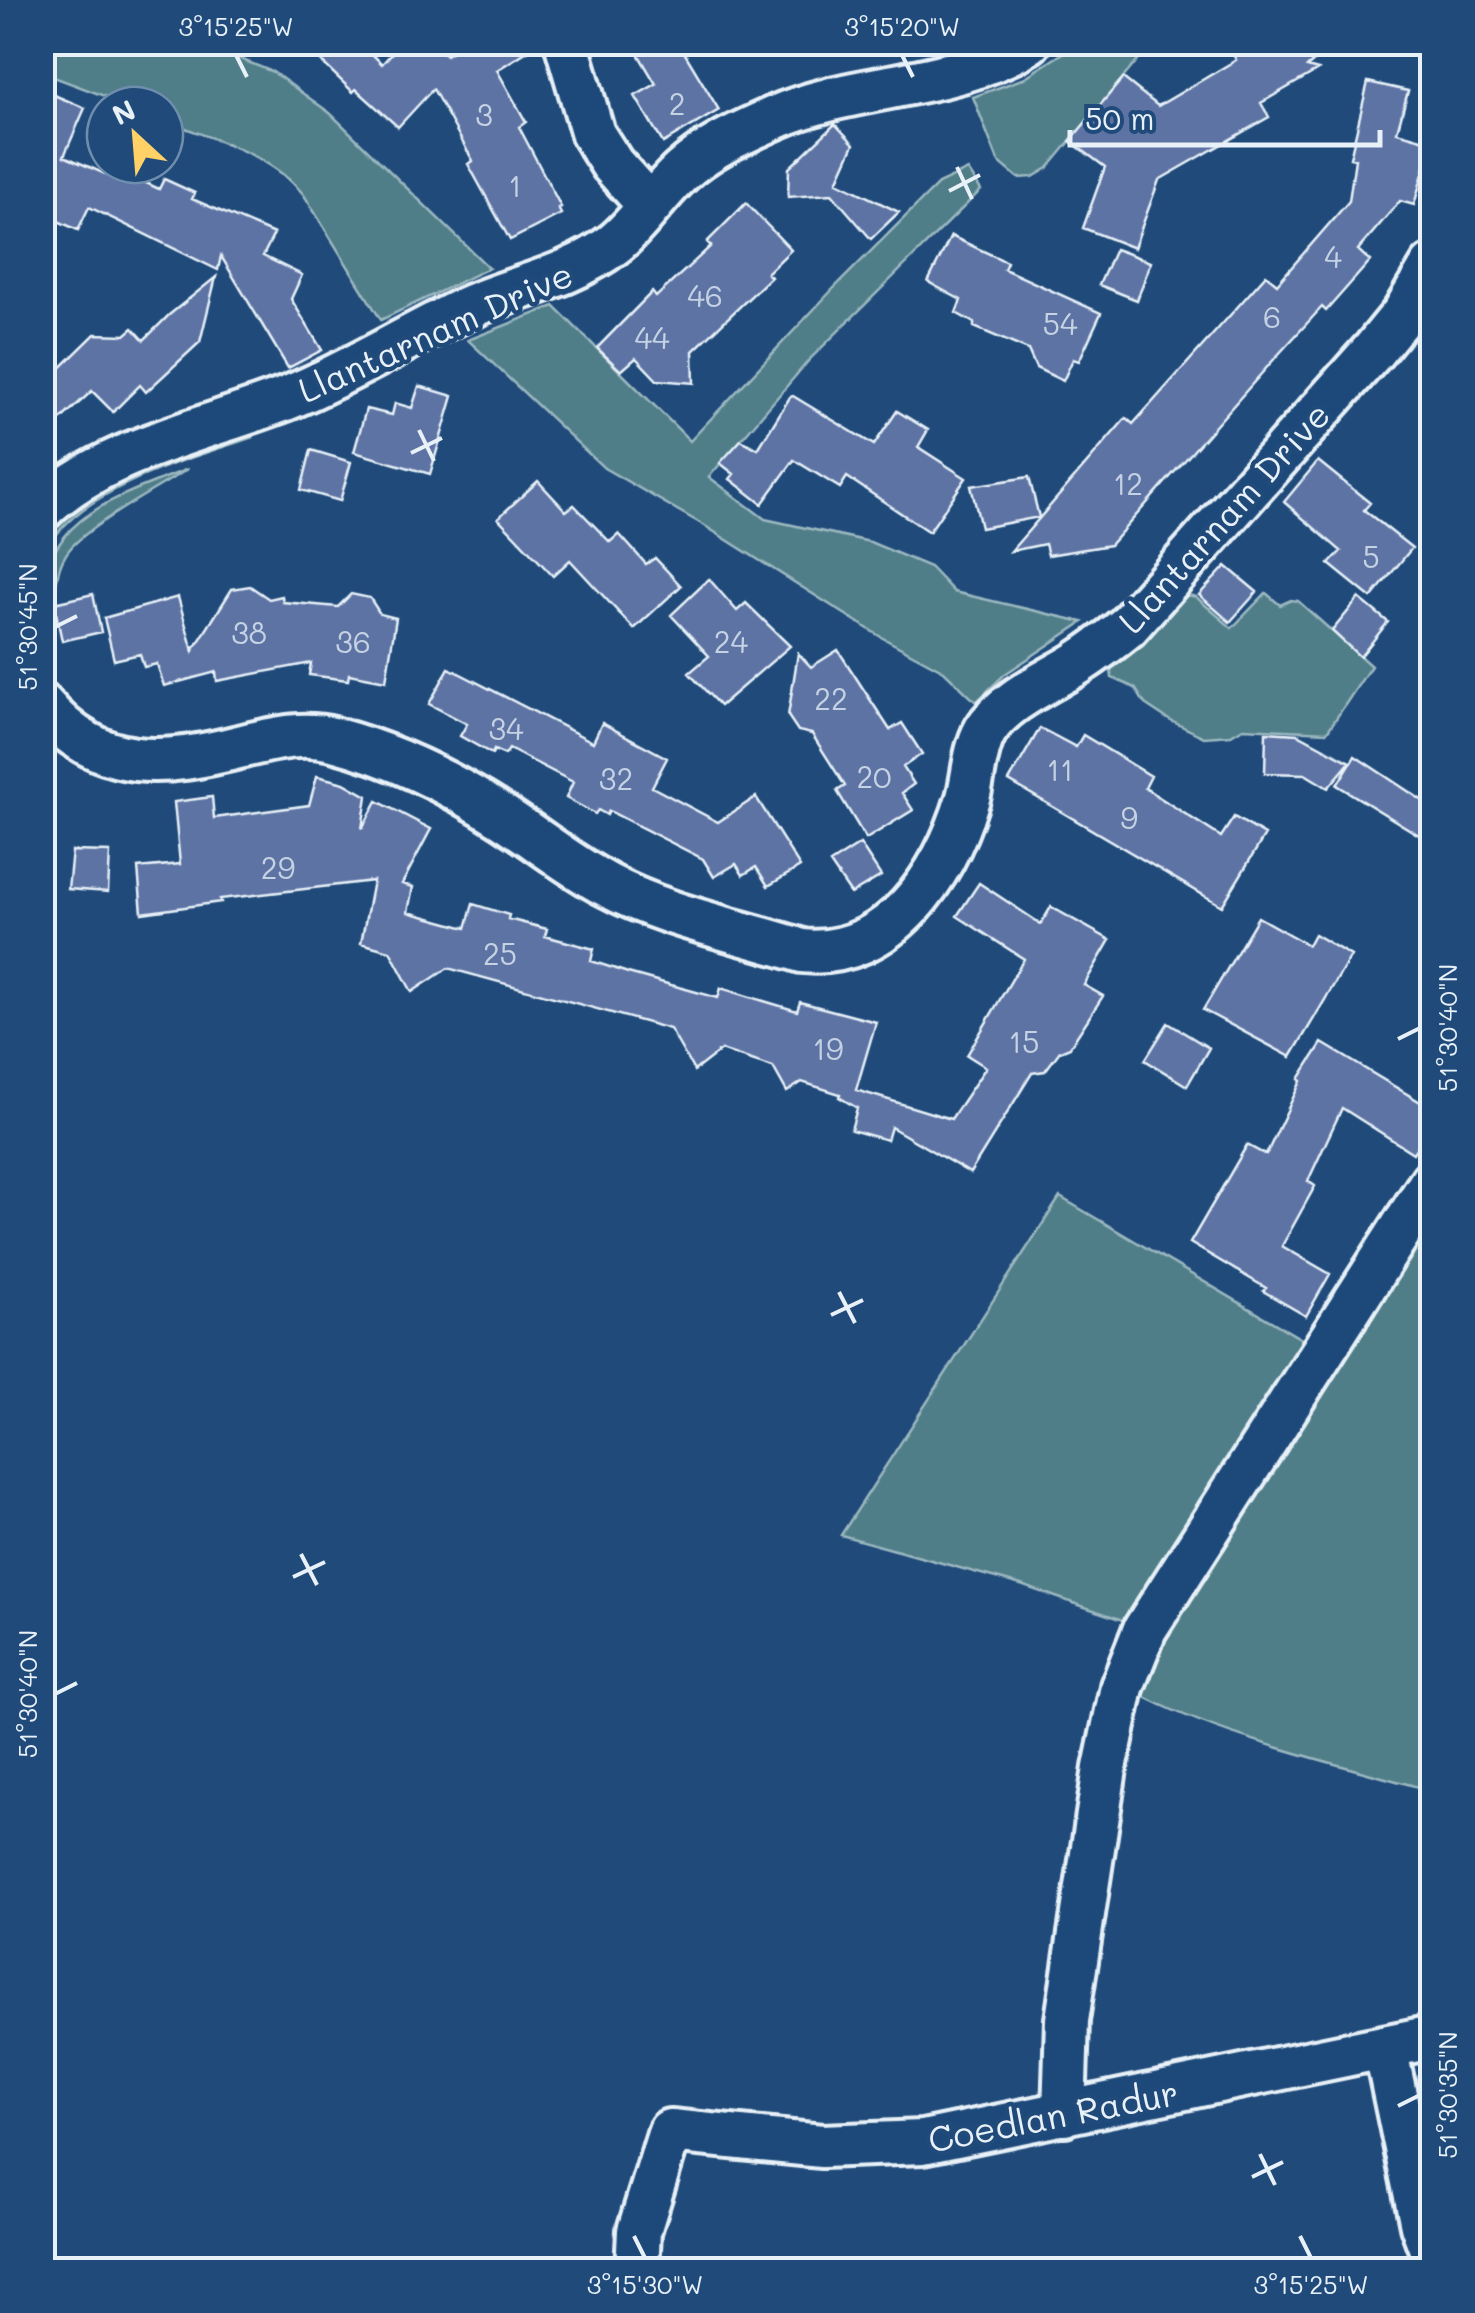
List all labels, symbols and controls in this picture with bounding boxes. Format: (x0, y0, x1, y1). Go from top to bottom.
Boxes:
text: 3°15'25"W (179, 10, 293, 42)
text: 3°15'20"W (844, 10, 960, 42)
house number: 2 (669, 83, 685, 123)
north arrow (85, 85, 185, 185)
scale bar (1070, 85, 1380, 147)
text: N (106, 91, 141, 132)
house number: 3 (475, 94, 493, 134)
text: 50 m (1085, 98, 1155, 138)
house number: 1 (508, 165, 522, 205)
house number: 4 (1324, 236, 1342, 276)
street label: Llantarnam Drive (290, 250, 580, 412)
house number: 46 (687, 275, 723, 315)
house number: 6 (1263, 296, 1281, 336)
house number: 54 (1042, 303, 1078, 343)
house number: 44 (634, 317, 670, 357)
street label: Llantarnam Drive (1107, 392, 1339, 642)
house number: 12 (1113, 463, 1143, 503)
house number: 5 (1362, 536, 1380, 576)
text: 51°30'45"N (11, 563, 43, 691)
house number: 38 (231, 612, 267, 652)
house number: 36 (335, 621, 371, 661)
house number: 24 (714, 621, 749, 661)
house number: 22 (814, 678, 848, 718)
house number: 34 (488, 708, 524, 748)
house number: 11 (1047, 749, 1073, 789)
house number: 20 (856, 756, 892, 796)
house number: 32 (599, 758, 633, 798)
house number: 9 (1120, 797, 1138, 837)
house number: 29 (261, 847, 295, 887)
house number: 25 (483, 933, 517, 973)
text: 51°30'40"N (1431, 964, 1463, 1092)
house number: 15 (1009, 1021, 1039, 1061)
house number: 19 (812, 1028, 844, 1068)
text: 51°30'40"N (11, 1630, 43, 1758)
text: 51°30'35"N (1431, 2031, 1463, 2159)
street label: Coedlan Radur (924, 2068, 1182, 2162)
text: 3°15'30"W (587, 2268, 703, 2300)
text: 3°15'25"W (1254, 2268, 1368, 2300)

